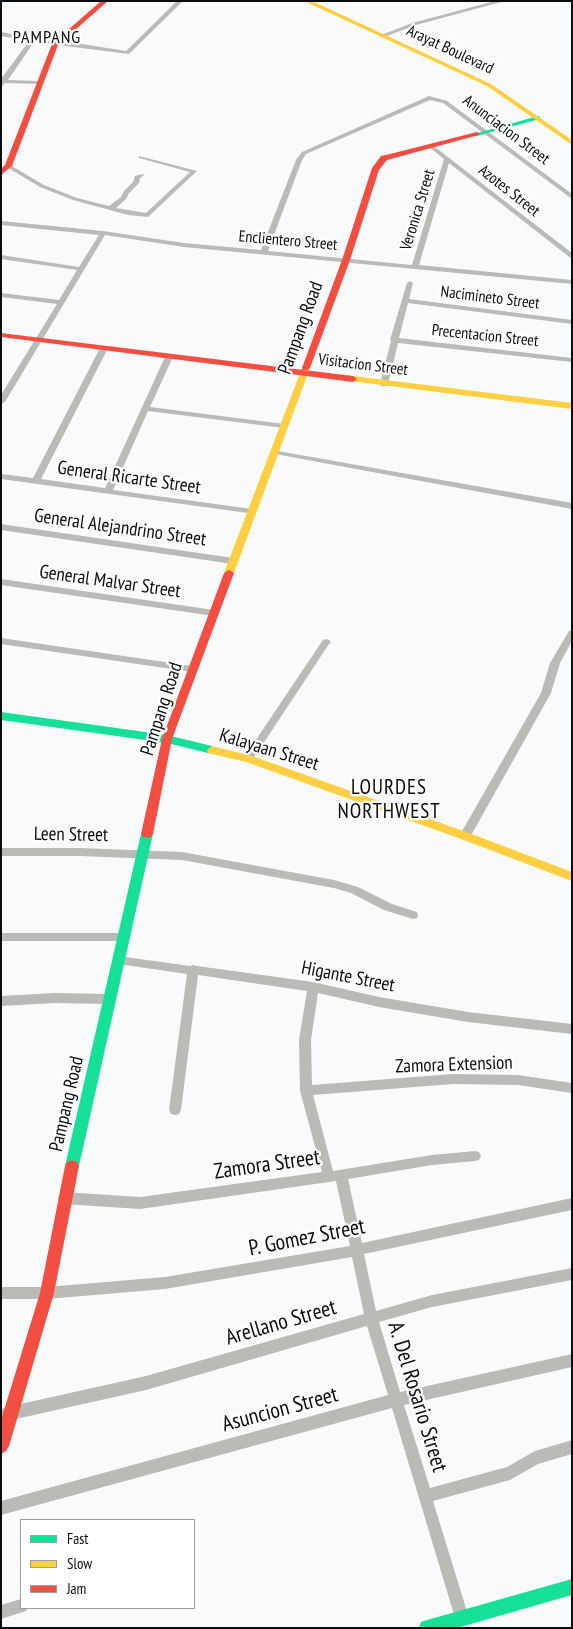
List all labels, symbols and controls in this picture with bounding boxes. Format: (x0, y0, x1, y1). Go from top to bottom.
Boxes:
street label: Arayat Boulevard (403, 21, 497, 79)
district label: PAMPANG (12, 27, 82, 49)
street label: Anunciacion Street (459, 91, 553, 169)
street label: Azotes Street (474, 161, 544, 221)
street label: Veronica Street (397, 167, 439, 253)
street label: Enclientero Street (238, 227, 338, 255)
street label: Pampang Road (274, 279, 328, 377)
street label: Nacimineto Street (440, 282, 540, 314)
street label: Precentacion Street (431, 321, 539, 351)
street label: Visitacion Street (317, 350, 409, 380)
street label: General Ricarte Street (56, 457, 202, 499)
street label: General Alejandrino Street (33, 505, 207, 551)
street label: General Malvar Street (38, 561, 182, 603)
street label: Pampang Road (136, 659, 188, 759)
street label: Kalayaan Street (217, 724, 321, 776)
district label: LOURDES NORTHWEST (336, 775, 442, 825)
street label: Leen Street (34, 823, 108, 847)
street label: Higante Street (299, 957, 397, 997)
street label: Zamora Extension (395, 1052, 513, 1078)
street label: Pampang Road (45, 1054, 89, 1154)
street label: Zamora Street (212, 1144, 322, 1186)
street label: P. Gomez Street (247, 1214, 367, 1262)
street label: Arellano Street (223, 1295, 339, 1351)
street label: A. Del Rosario Street (382, 1319, 452, 1475)
street label: Asuncion Street (219, 1382, 341, 1438)
legend (20, 1519, 195, 1609)
text: Fast (67, 1529, 88, 1548)
text: Slow (67, 1554, 92, 1573)
text: Jam (67, 1579, 86, 1598)

